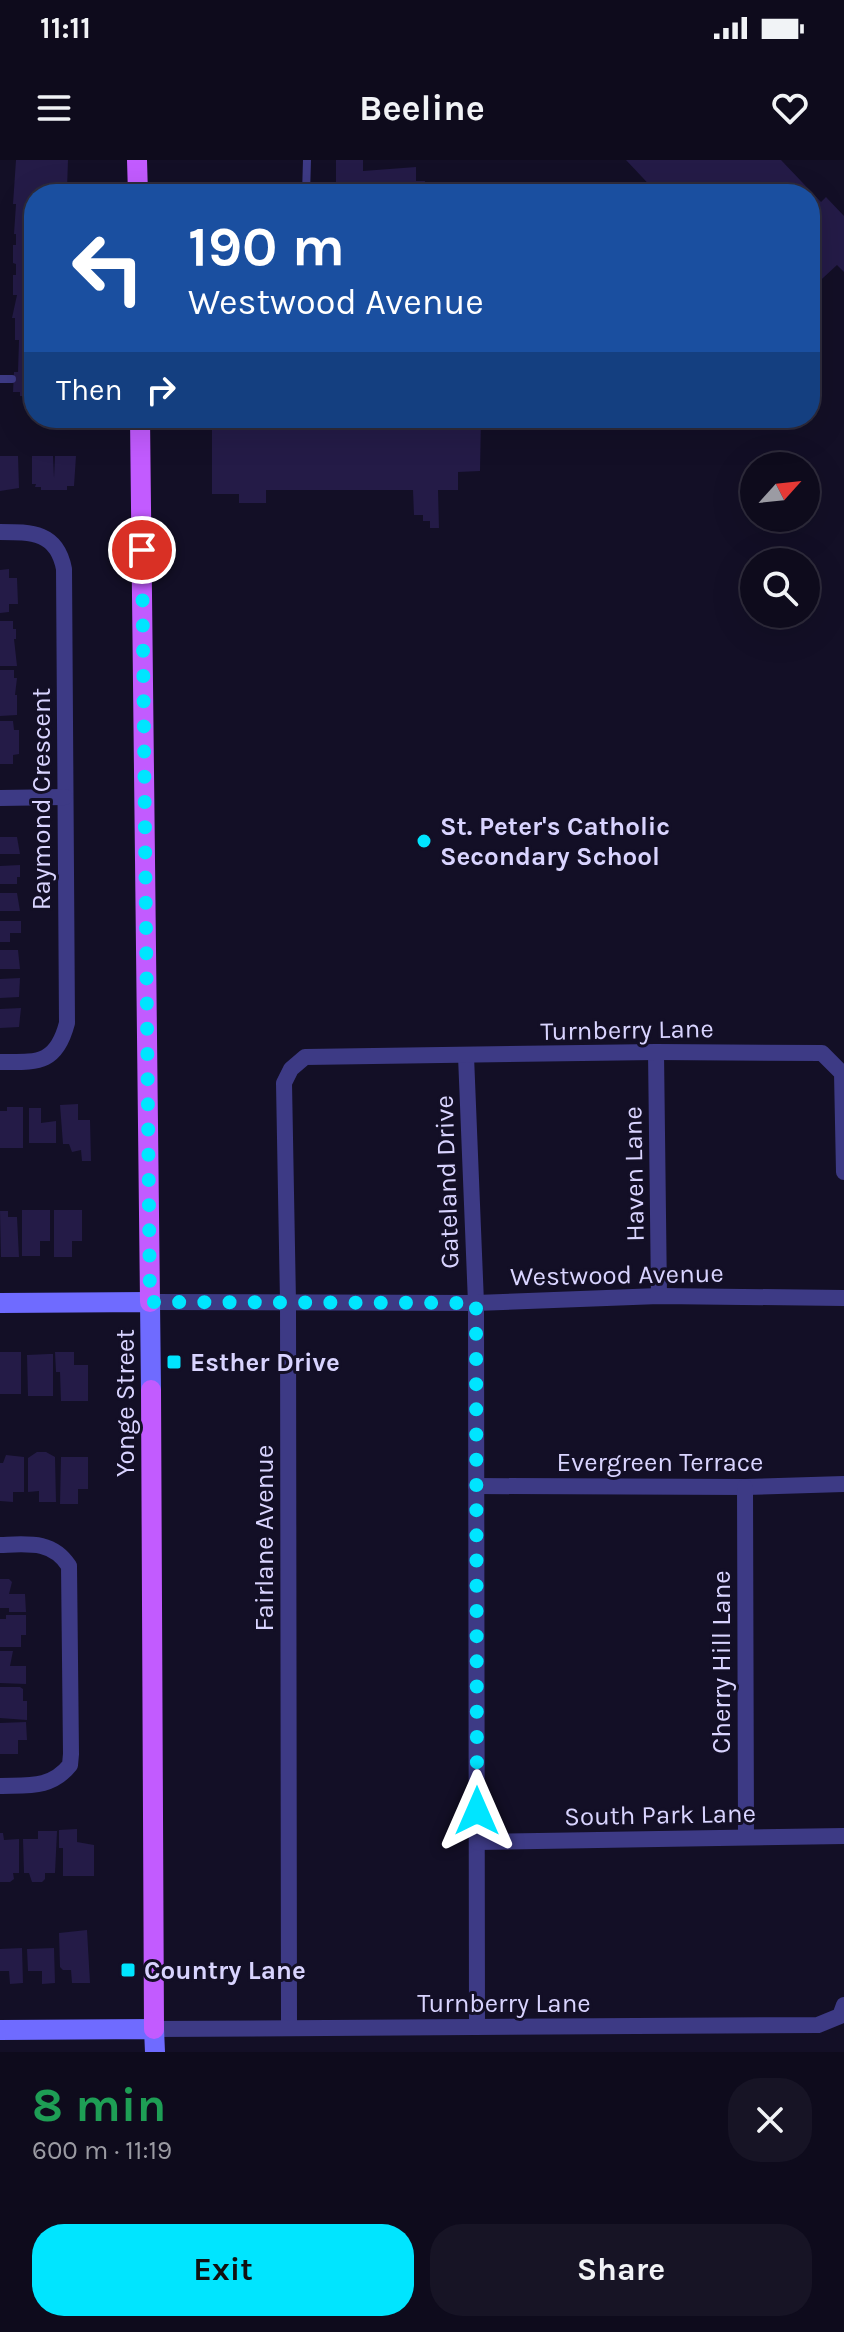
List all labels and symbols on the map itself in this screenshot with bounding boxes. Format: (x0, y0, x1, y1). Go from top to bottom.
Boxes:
north arrow (740, 452, 820, 532)
pin (108, 516, 176, 584)
street label: Raymond Crescent (26, 687, 57, 910)
place label: St. Peter's Catholic Secondary School (440, 811, 670, 872)
marker: St. Peter's Catholic Secondary School (415, 832, 433, 850)
street label: Turnberry Lane (540, 1013, 714, 1047)
street label: Gateland Drive (428, 1095, 466, 1269)
street label: Haven Lane (617, 1106, 651, 1242)
street label: Westwood Avenue (510, 1258, 724, 1292)
street label: Yonge Street (110, 1329, 141, 1477)
place label: Esther Drive (190, 1347, 340, 1378)
marker: Esther Drive (165, 1353, 183, 1371)
street label: Fairlane Avenue (249, 1445, 280, 1631)
street label: Evergreen Terrace (557, 1447, 763, 1478)
street label: Cherry Hill Lane (706, 1570, 737, 1754)
position arrow (435, 1769, 519, 1853)
street label: South Park Lane (564, 1798, 756, 1832)
place label: Country Lane (144, 1955, 306, 1986)
marker: Country Lane (119, 1961, 137, 1979)
street label: Turnberry Lane (417, 1988, 591, 2019)

